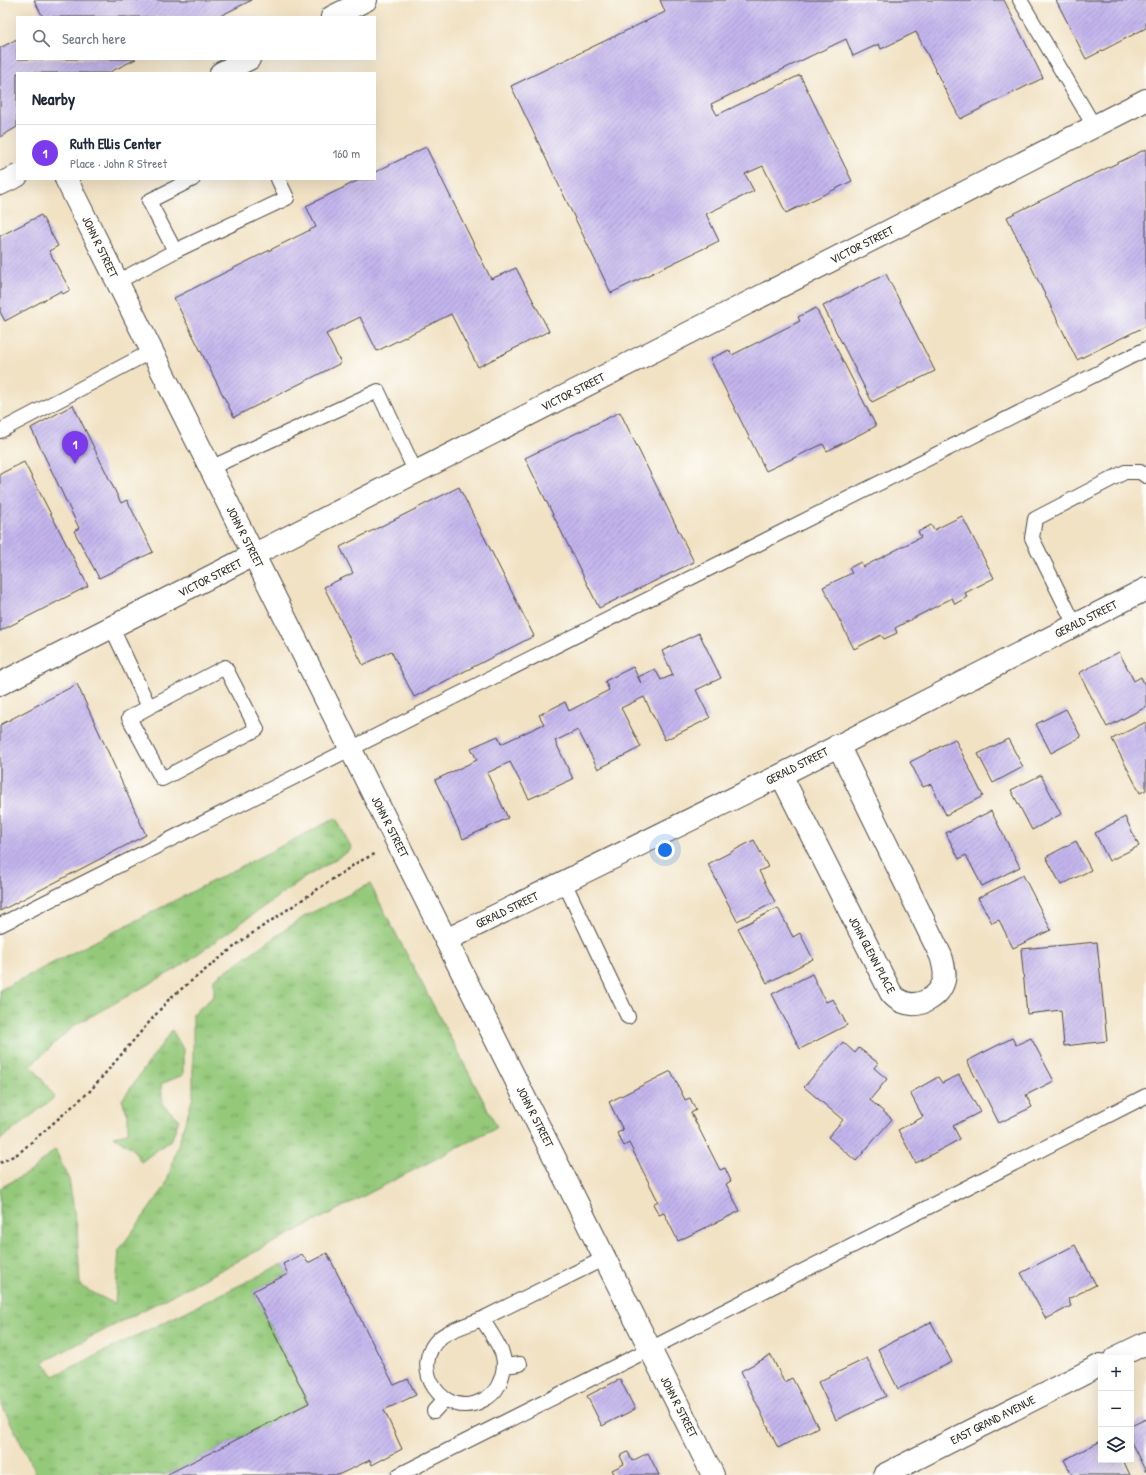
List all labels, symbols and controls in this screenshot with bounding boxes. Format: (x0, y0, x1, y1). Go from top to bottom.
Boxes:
search box (16, 16, 376, 60)
icon: search (30, 27, 52, 49)
text: Search here (62, 28, 126, 49)
text: Nearby (32, 87, 75, 110)
text: Ruth Ellis Center (70, 133, 161, 154)
text: 1 (43, 144, 47, 162)
text: 160 m (332, 144, 360, 162)
text: Place · John R Street (70, 154, 167, 172)
street label: JOHN R STREET (78, 213, 123, 281)
street label: VICTOR STREET (827, 221, 897, 268)
street label: VICTOR STREET (538, 368, 608, 415)
pin: 1 (62, 431, 88, 464)
street label: JOHN R STREET (223, 503, 268, 571)
street label: VICTOR STREET (175, 554, 245, 601)
street label: GERALD STREET (1052, 595, 1120, 642)
street label: GERALD STREET (763, 742, 831, 789)
street label: JOHN R STREET (368, 793, 413, 861)
your location (655, 840, 675, 860)
street label: GERALD STREET (472, 887, 541, 932)
street label: JOHN GLENN PLACE (845, 913, 900, 997)
street label: JOHN R STREET (513, 1083, 558, 1151)
map controls (1098, 1355, 1134, 1463)
button: + (1098, 1355, 1134, 1391)
street label: JOHN R STREET (657, 1373, 702, 1441)
street label: EAST GRAND AVENUE (947, 1391, 1039, 1448)
button: − (1098, 1391, 1134, 1427)
button: layers (1098, 1427, 1134, 1463)

